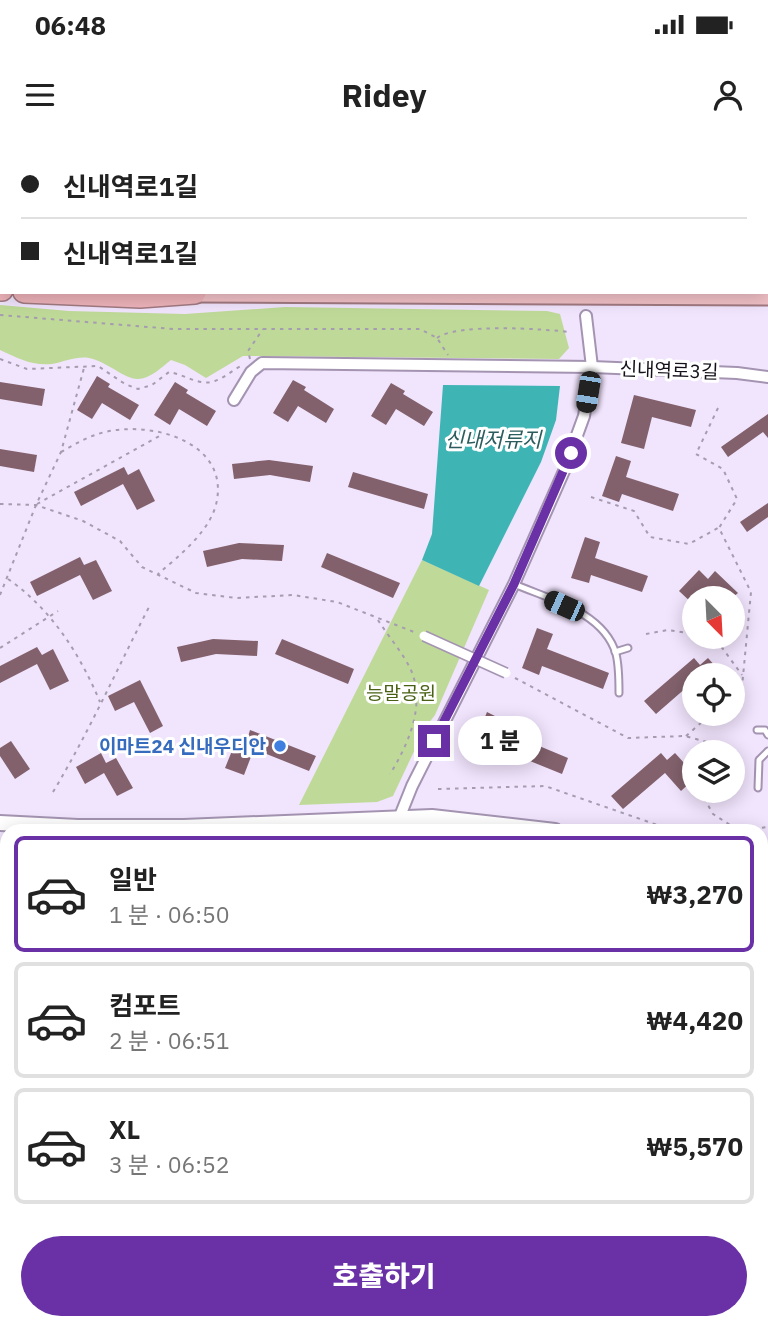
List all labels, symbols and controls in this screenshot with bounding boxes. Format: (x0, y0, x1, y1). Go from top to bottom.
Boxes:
text: 06:48 (35, 8, 106, 42)
text: Ridey (341, 74, 427, 116)
icon: menu (21, 76, 59, 114)
icon: person (709, 76, 747, 114)
text: 신내역로1길 (63, 169, 198, 203)
text: 신내역로1길 (63, 236, 198, 270)
street label: 신내역로3길 (619, 356, 719, 384)
car (575, 370, 602, 414)
water label: 신내저류지 (445, 425, 543, 453)
route start (555, 437, 587, 469)
north arrow (682, 586, 746, 649)
map controls (682, 586, 745, 803)
car (541, 588, 588, 624)
button: locate (682, 663, 745, 726)
park label: 능말공원 (366, 681, 436, 705)
callout: 1 분 (458, 716, 542, 766)
route end (418, 725, 450, 757)
text: 1 분 (480, 725, 520, 755)
place label: 이마트24 신내우디안 (99, 734, 267, 758)
marker: 이마트24 신내우디안 (272, 738, 288, 754)
button: layers (682, 740, 745, 803)
text: 일반 (109, 862, 157, 896)
icon: car (25, 863, 88, 926)
text: ₩3,270 (646, 877, 743, 911)
text: 1 분 · 06:50 (109, 899, 230, 929)
text: 컴포트 (109, 988, 181, 1022)
icon: car (25, 989, 88, 1052)
text: ₩4,420 (646, 1003, 743, 1037)
text: 2 분 · 06:51 (109, 1025, 230, 1055)
text: XL (109, 1112, 140, 1146)
icon: car (25, 1115, 88, 1178)
text: ₩5,570 (646, 1129, 743, 1163)
text: 3 분 · 06:52 (109, 1149, 230, 1179)
button: 호출하기 (21, 1236, 747, 1316)

